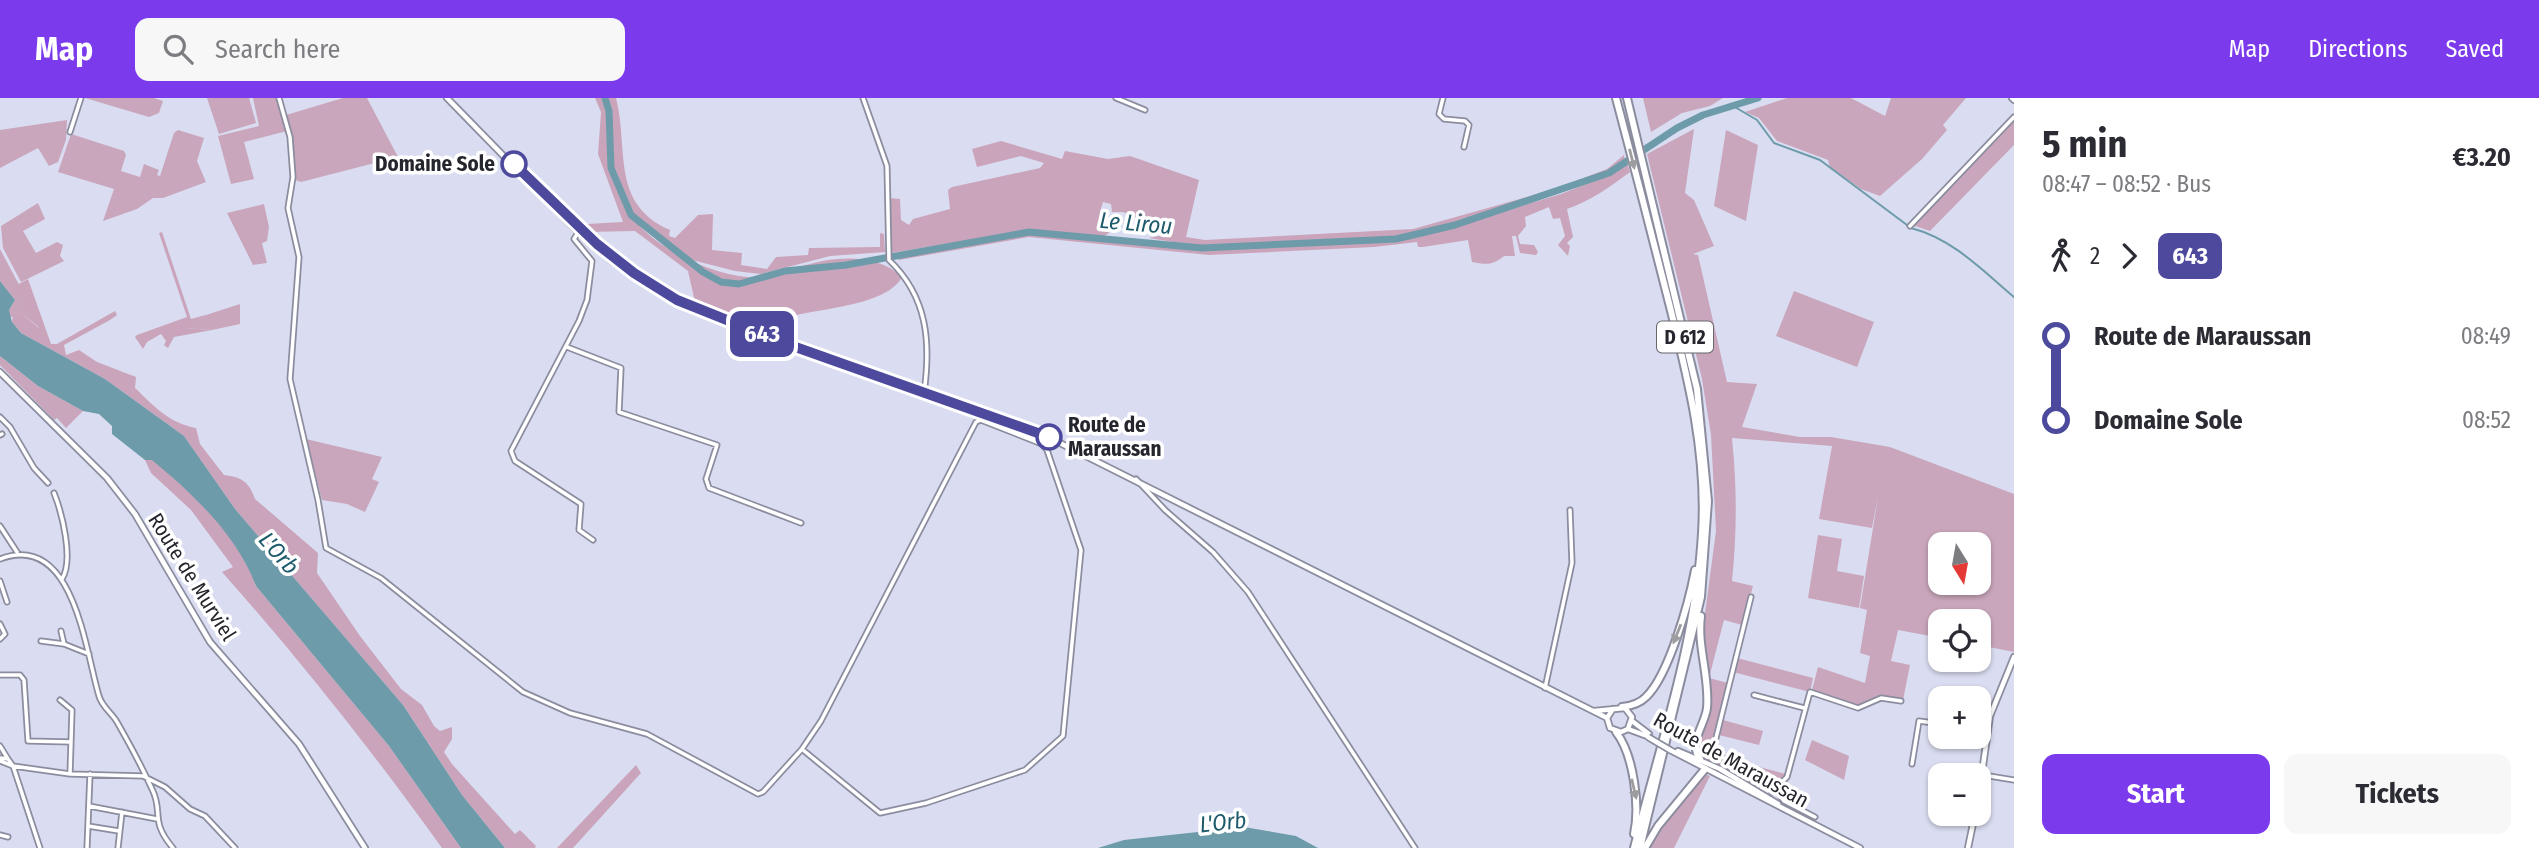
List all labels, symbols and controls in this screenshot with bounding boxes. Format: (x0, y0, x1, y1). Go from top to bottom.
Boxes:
search box (135, 18, 625, 81)
text: Map (35, 29, 93, 69)
icon: search (159, 30, 197, 68)
text: Search here (215, 34, 340, 65)
text: Map (2229, 35, 2270, 63)
text: Directions (2308, 35, 2407, 63)
text: Saved (2445, 35, 2504, 63)
text: 5 min (2042, 121, 2127, 167)
text: €3.20 (2453, 142, 2511, 173)
one-way arrow (1627, 148, 1638, 170)
place label: Domaine Sole (375, 151, 495, 177)
marker: Domaine Sole (501, 151, 527, 177)
text: 08:47 – 08:52 · Bus (2042, 170, 2211, 198)
water label: Le Lirou (1098, 206, 1174, 240)
icon: walk (2042, 237, 2080, 275)
icon: forward (2110, 237, 2148, 275)
text: 2 (2090, 242, 2100, 270)
text: 643 (2172, 242, 2208, 270)
line badge: 643 (722, 311, 802, 357)
text: 643 (744, 320, 780, 348)
text: Route de Maraussan (2094, 321, 2311, 352)
road number: D 612 (1657, 322, 1713, 353)
text: 08:49 (2461, 322, 2511, 350)
text: Domaine Sole (2094, 405, 2243, 436)
text: 08:52 (2462, 406, 2511, 434)
place label: Route de Maraussan (1068, 412, 1162, 462)
marker: Route de Maraussan (1036, 424, 1062, 450)
street label: Route de Murviel (142, 508, 242, 646)
water label: L'Orb (253, 526, 305, 580)
north arrow (1928, 532, 1992, 595)
map controls (1928, 532, 1991, 826)
button: locate (1928, 609, 1991, 672)
one-way arrow (1672, 624, 1683, 645)
button: + (1928, 686, 1991, 749)
street label: Route de Maraussan (1649, 707, 1813, 813)
button: Start (2042, 754, 2270, 834)
button: Tickets (2284, 754, 2511, 834)
button: − (1928, 763, 1991, 826)
one-way arrow (1629, 778, 1640, 800)
water label: L'Orb (1198, 806, 1248, 838)

